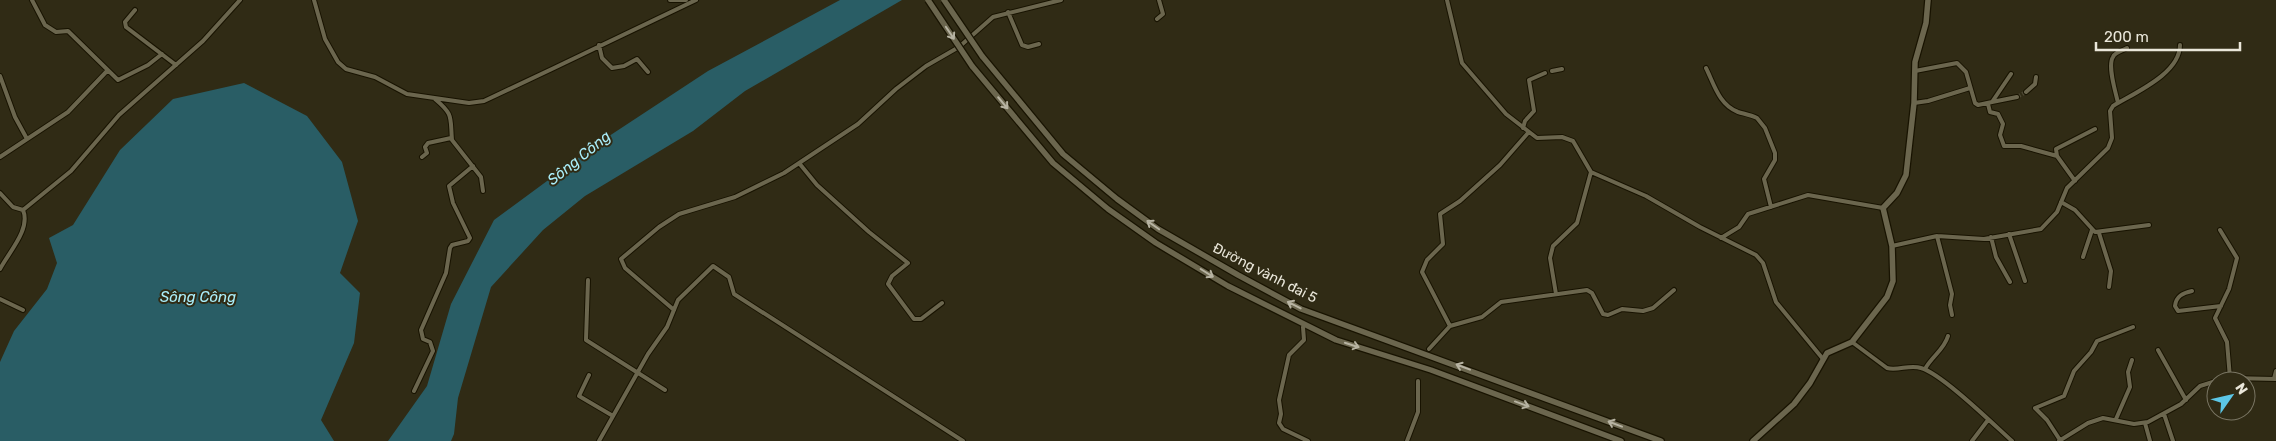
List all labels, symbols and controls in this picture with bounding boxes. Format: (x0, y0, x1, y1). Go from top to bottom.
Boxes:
scale bar (2096, 20, 2240, 52)
one-way arrow (945, 26, 955, 40)
text: 200 m (2104, 28, 2149, 46)
one-way arrow (998, 96, 1009, 109)
water label: Sông Công (544, 127, 614, 189)
one-way arrow (1146, 220, 1160, 230)
street label: Đường vành đai 5 (1210, 239, 1320, 307)
one-way arrow (1199, 268, 1213, 278)
water label: Sông Công (160, 288, 236, 306)
one-way arrow (1287, 300, 1302, 310)
one-way arrow (1344, 341, 1359, 350)
one-way arrow (1456, 362, 1471, 371)
north arrow (2206, 371, 2256, 421)
text: N (2231, 380, 2251, 398)
one-way arrow (1514, 400, 1529, 409)
one-way arrow (1608, 419, 1624, 428)

